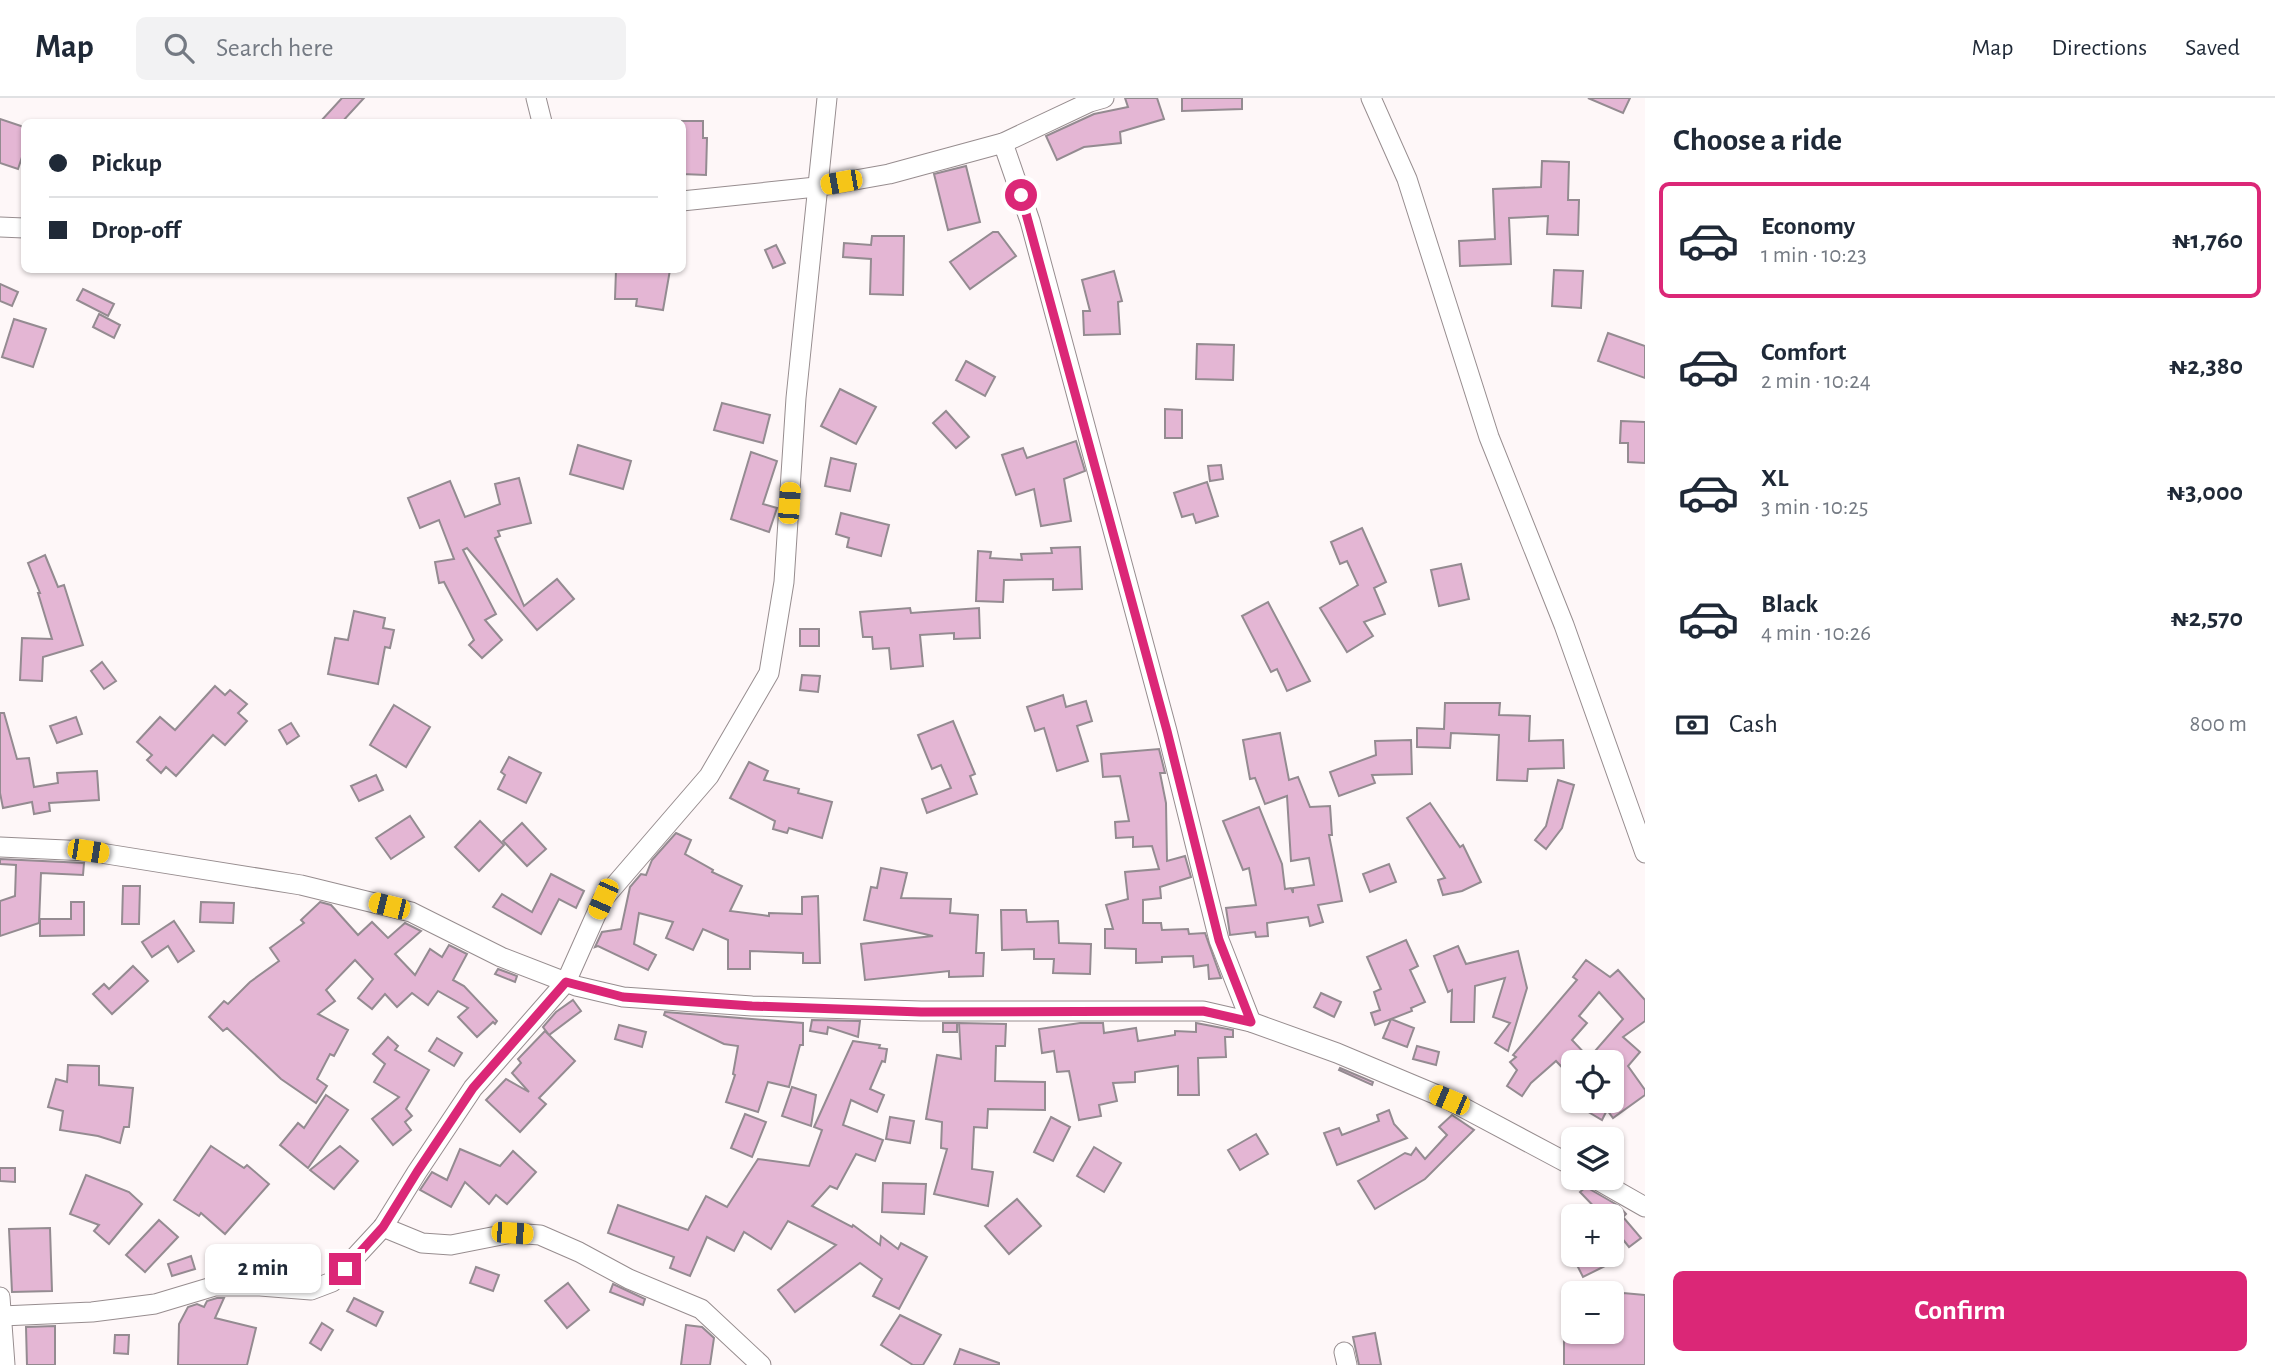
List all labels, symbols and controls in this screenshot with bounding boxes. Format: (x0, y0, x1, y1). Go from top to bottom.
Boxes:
search box (136, 17, 626, 80)
icon: search (160, 29, 198, 67)
text: Map (35, 31, 94, 64)
text: Search here (216, 35, 334, 61)
text: Map (1971, 36, 2013, 60)
text: Directions (2051, 36, 2147, 60)
text: Saved (2185, 36, 2240, 60)
text: Choose a ride (1673, 124, 1842, 156)
text: Pickup (91, 150, 162, 176)
car (819, 168, 864, 196)
route start (1005, 179, 1037, 211)
icon: car (1677, 209, 1740, 272)
text: Economy (1761, 213, 1855, 239)
text: Drop-off (91, 217, 180, 243)
text: ₦1,760 (2172, 227, 2243, 253)
text: 1 min · 10:23 (1761, 244, 1867, 267)
icon: car (1677, 335, 1740, 398)
text: Comfort (1761, 339, 1846, 365)
text: ₦2,380 (2169, 353, 2243, 379)
text: 2 min · 10:24 (1761, 370, 1871, 393)
icon: car (1677, 461, 1740, 524)
text: XL (1761, 465, 1788, 491)
text: ₦3,000 (2167, 479, 2243, 505)
car (778, 481, 801, 525)
text: 3 min · 10:25 (1761, 496, 1868, 519)
icon: car (1677, 587, 1740, 650)
text: Black (1761, 591, 1818, 617)
text: ₦2,570 (2170, 605, 2243, 631)
text: 4 min · 10:26 (1761, 622, 1871, 645)
icon: cash (1673, 706, 1711, 744)
text: Cash (1729, 711, 1778, 737)
text: 800 m (2190, 713, 2247, 736)
car (66, 837, 111, 865)
car (585, 876, 622, 922)
car (367, 891, 412, 921)
map controls (1561, 1050, 1624, 1344)
button: locate (1561, 1050, 1624, 1113)
car (1426, 1082, 1473, 1118)
button: layers (1561, 1127, 1624, 1190)
button: + (1561, 1204, 1624, 1267)
car (491, 1221, 534, 1245)
callout: 2 min (205, 1244, 320, 1294)
route end (329, 1253, 361, 1285)
text: 2 min (237, 1257, 289, 1280)
button: Confirm (1673, 1271, 2247, 1351)
button: − (1561, 1281, 1624, 1344)

